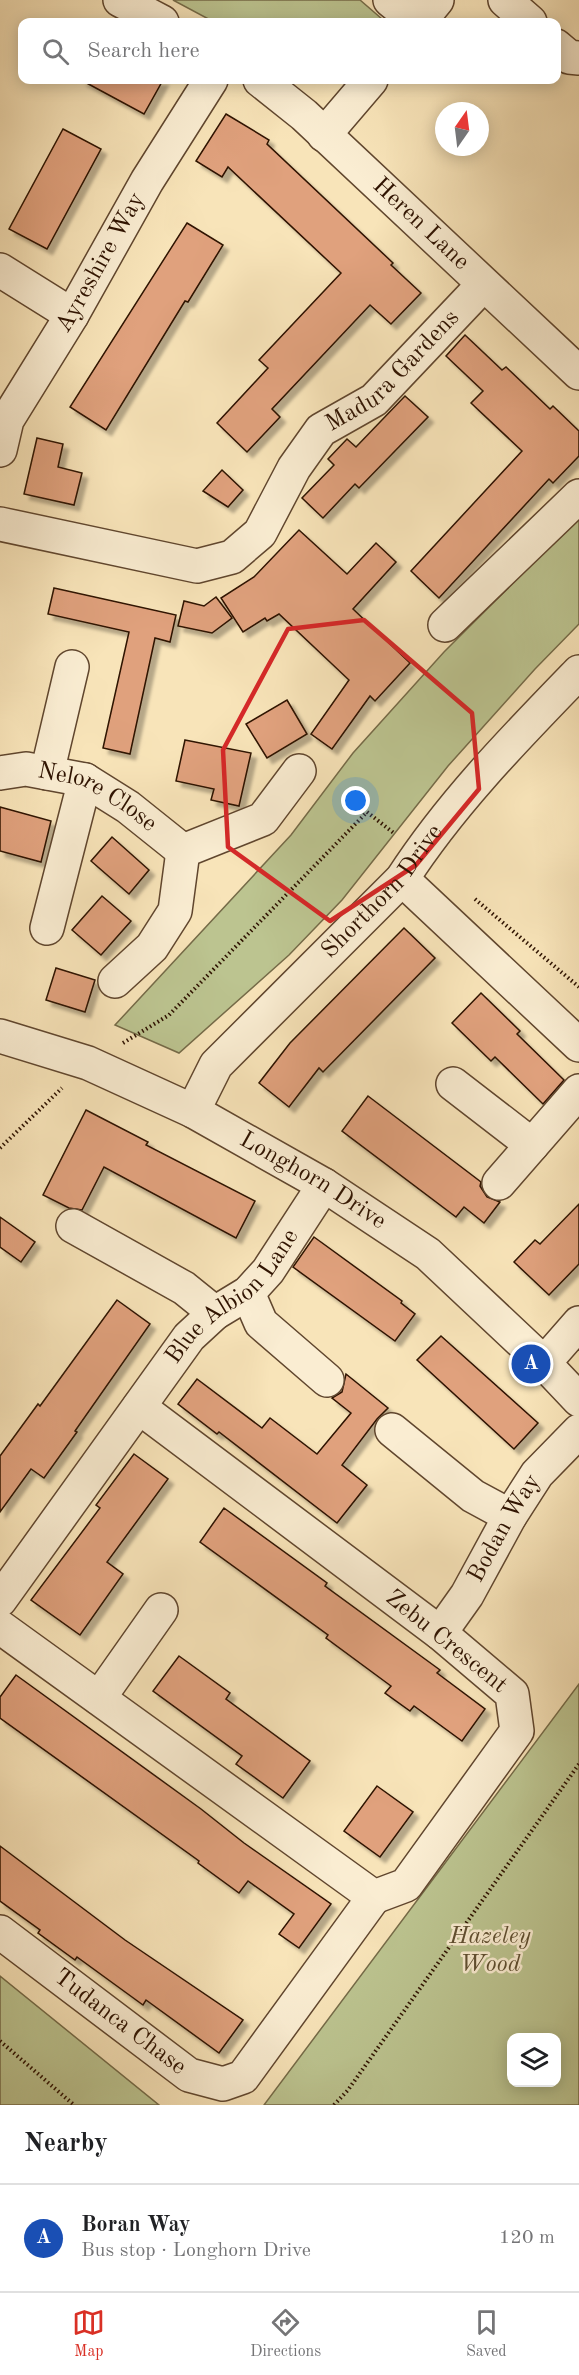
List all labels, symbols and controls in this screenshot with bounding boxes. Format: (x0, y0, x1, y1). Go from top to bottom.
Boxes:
search box (18, 18, 561, 84)
icon: search (39, 35, 72, 68)
text: Search here (87, 40, 200, 62)
north arrow (435, 102, 489, 156)
street label: Heren Lane (368, 174, 473, 275)
street label: Ayreshire Way (52, 189, 150, 337)
street label: Madura Gardens (322, 306, 464, 437)
street label: Nelore Close (36, 759, 161, 837)
your location (341, 786, 370, 815)
street label: Shorthorn Drive (317, 821, 448, 964)
street label: Longhorn Drive (235, 1128, 390, 1234)
street label: Blue Albion Lane (162, 1225, 304, 1369)
pin: A (512, 1342, 550, 1386)
street label: Bodan Way (464, 1470, 545, 1587)
street label: Zebu Crescent (381, 1586, 511, 1698)
park label: Hazeley Wood (448, 1925, 531, 1977)
street label: Tudanca Chase (49, 1965, 190, 2080)
map controls (507, 2033, 561, 2087)
button: layers (507, 2033, 561, 2087)
text: Nearby (24, 2131, 108, 2157)
text: Boran Way (81, 2214, 190, 2236)
text: A (36, 2228, 51, 2248)
text: 120 m (499, 2228, 555, 2248)
text: Bus stop · Longhorn Drive (81, 2241, 311, 2261)
tab: Map (72, 2306, 105, 2362)
tab: Directions (250, 2306, 321, 2362)
tab: Saved (466, 2306, 507, 2362)

